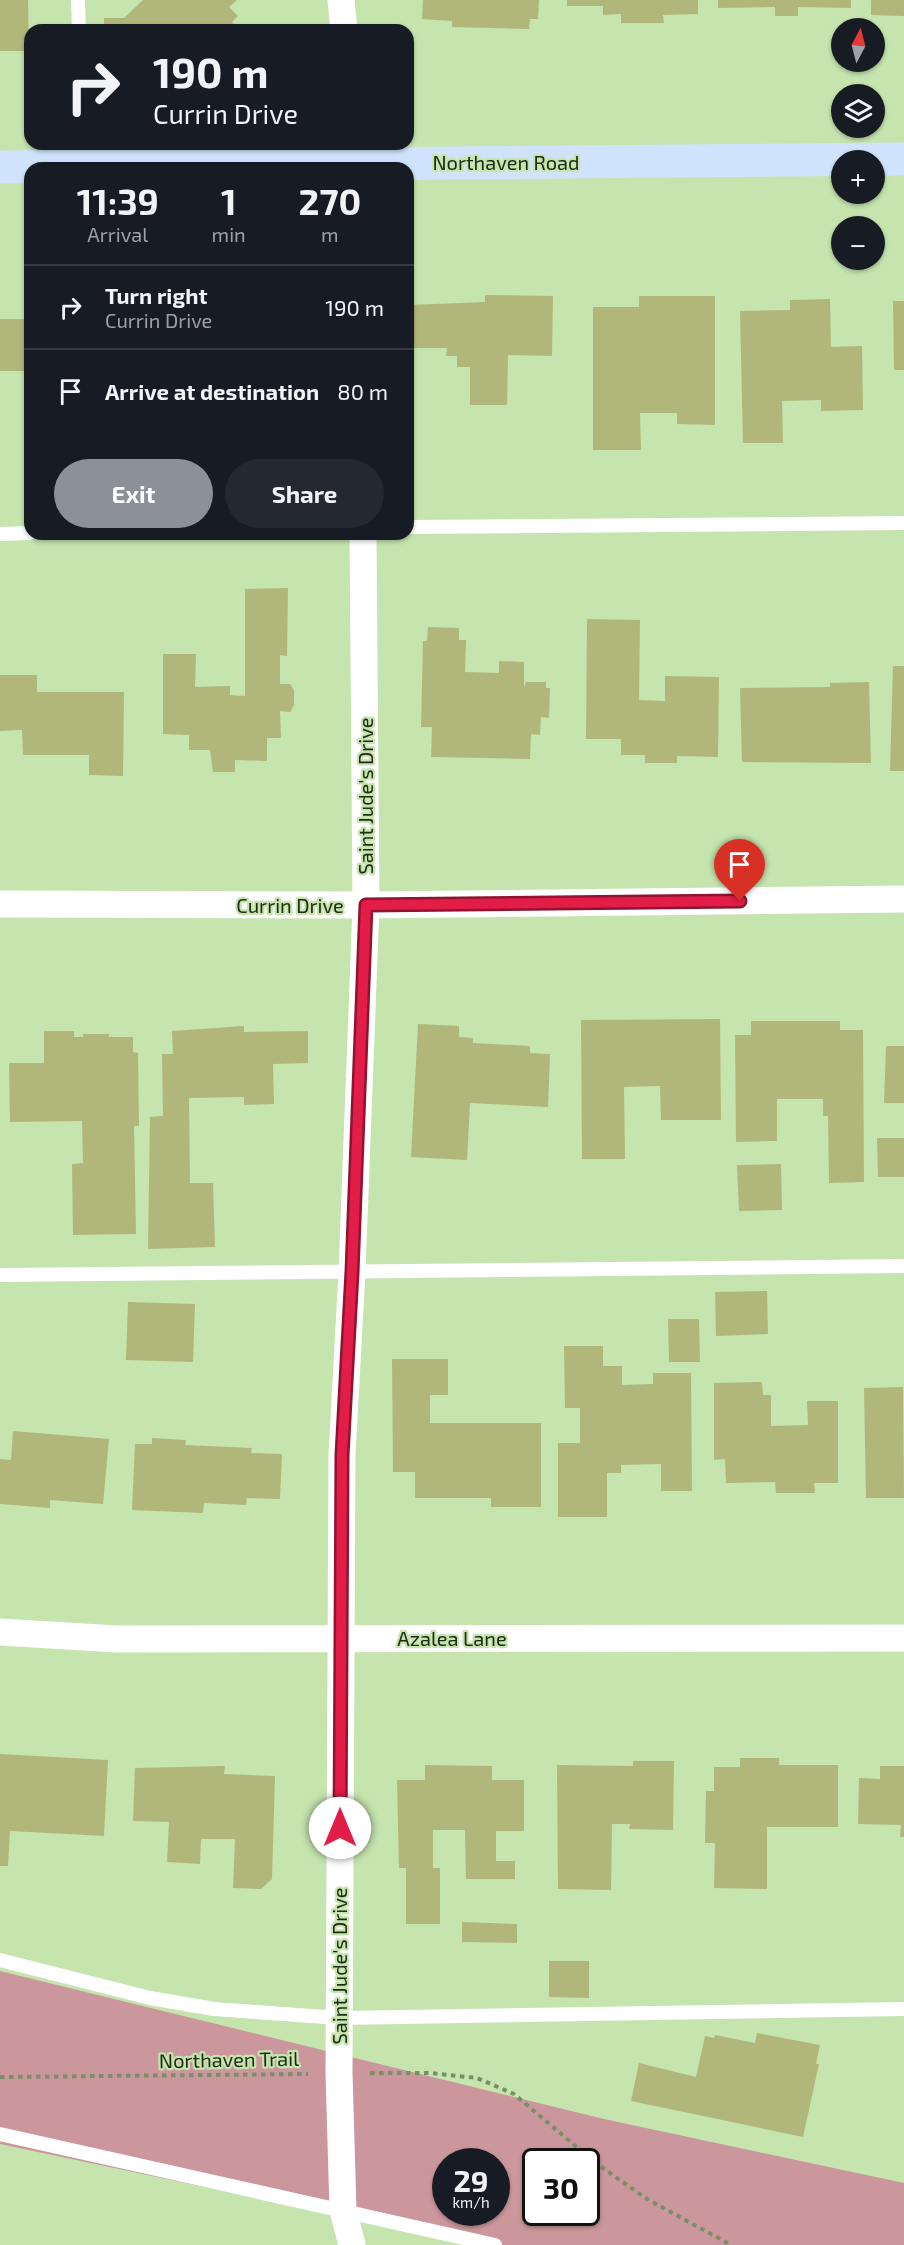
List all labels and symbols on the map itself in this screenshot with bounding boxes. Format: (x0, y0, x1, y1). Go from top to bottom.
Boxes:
north arrow (831, 18, 885, 72)
street label: Northaven Road (432, 150, 580, 174)
street label: Saint Jude's Drive (353, 718, 377, 875)
pin (714, 839, 765, 901)
street label: Currin Drive (236, 893, 344, 917)
street label: Azalea Lane (397, 1626, 507, 1650)
position arrow (308, 1796, 372, 1860)
street label: Saint Jude's Drive (327, 1888, 351, 2045)
street label: Northaven Trail (159, 2046, 299, 2072)
speed limit sign: 30 (522, 2148, 600, 2226)

